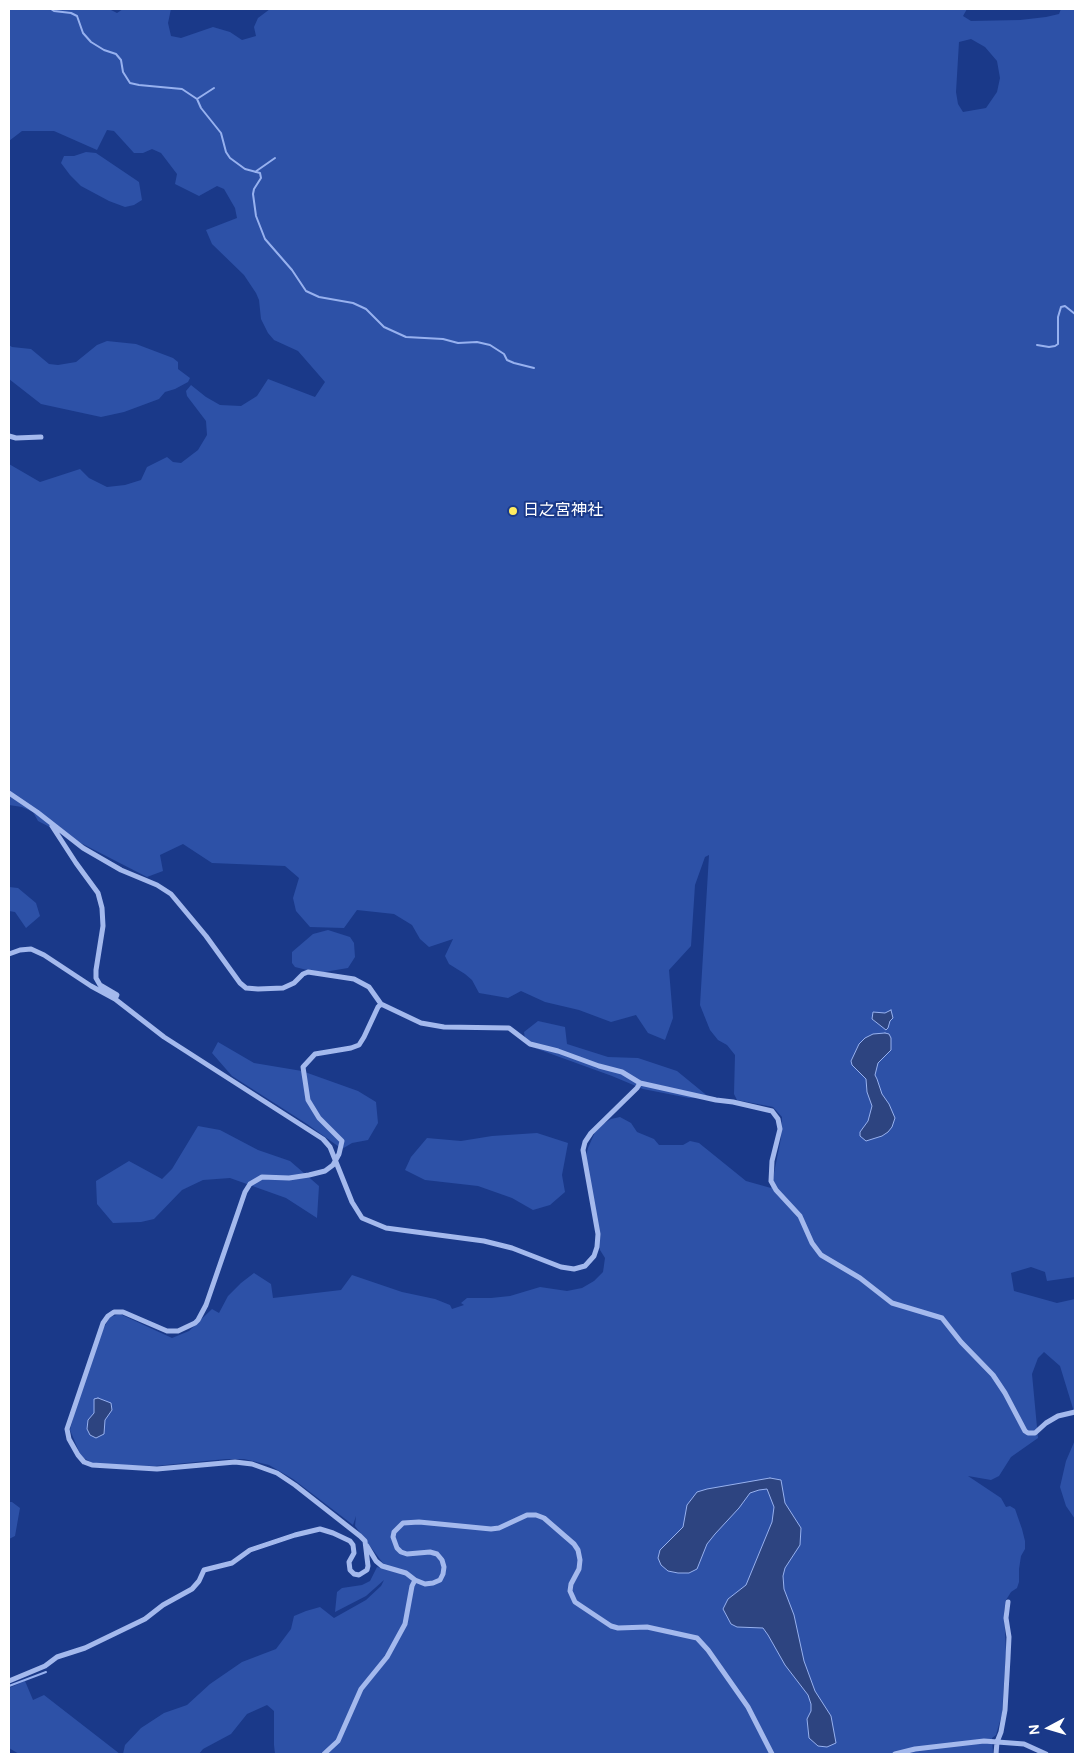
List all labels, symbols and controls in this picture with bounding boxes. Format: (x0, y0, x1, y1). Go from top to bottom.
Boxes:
place label: 日之宮神社 (523, 501, 603, 521)
marker: 日之宮神社 (507, 505, 519, 517)
north arrow (1024, 1703, 1074, 1753)
text: N (1025, 1724, 1044, 1736)

